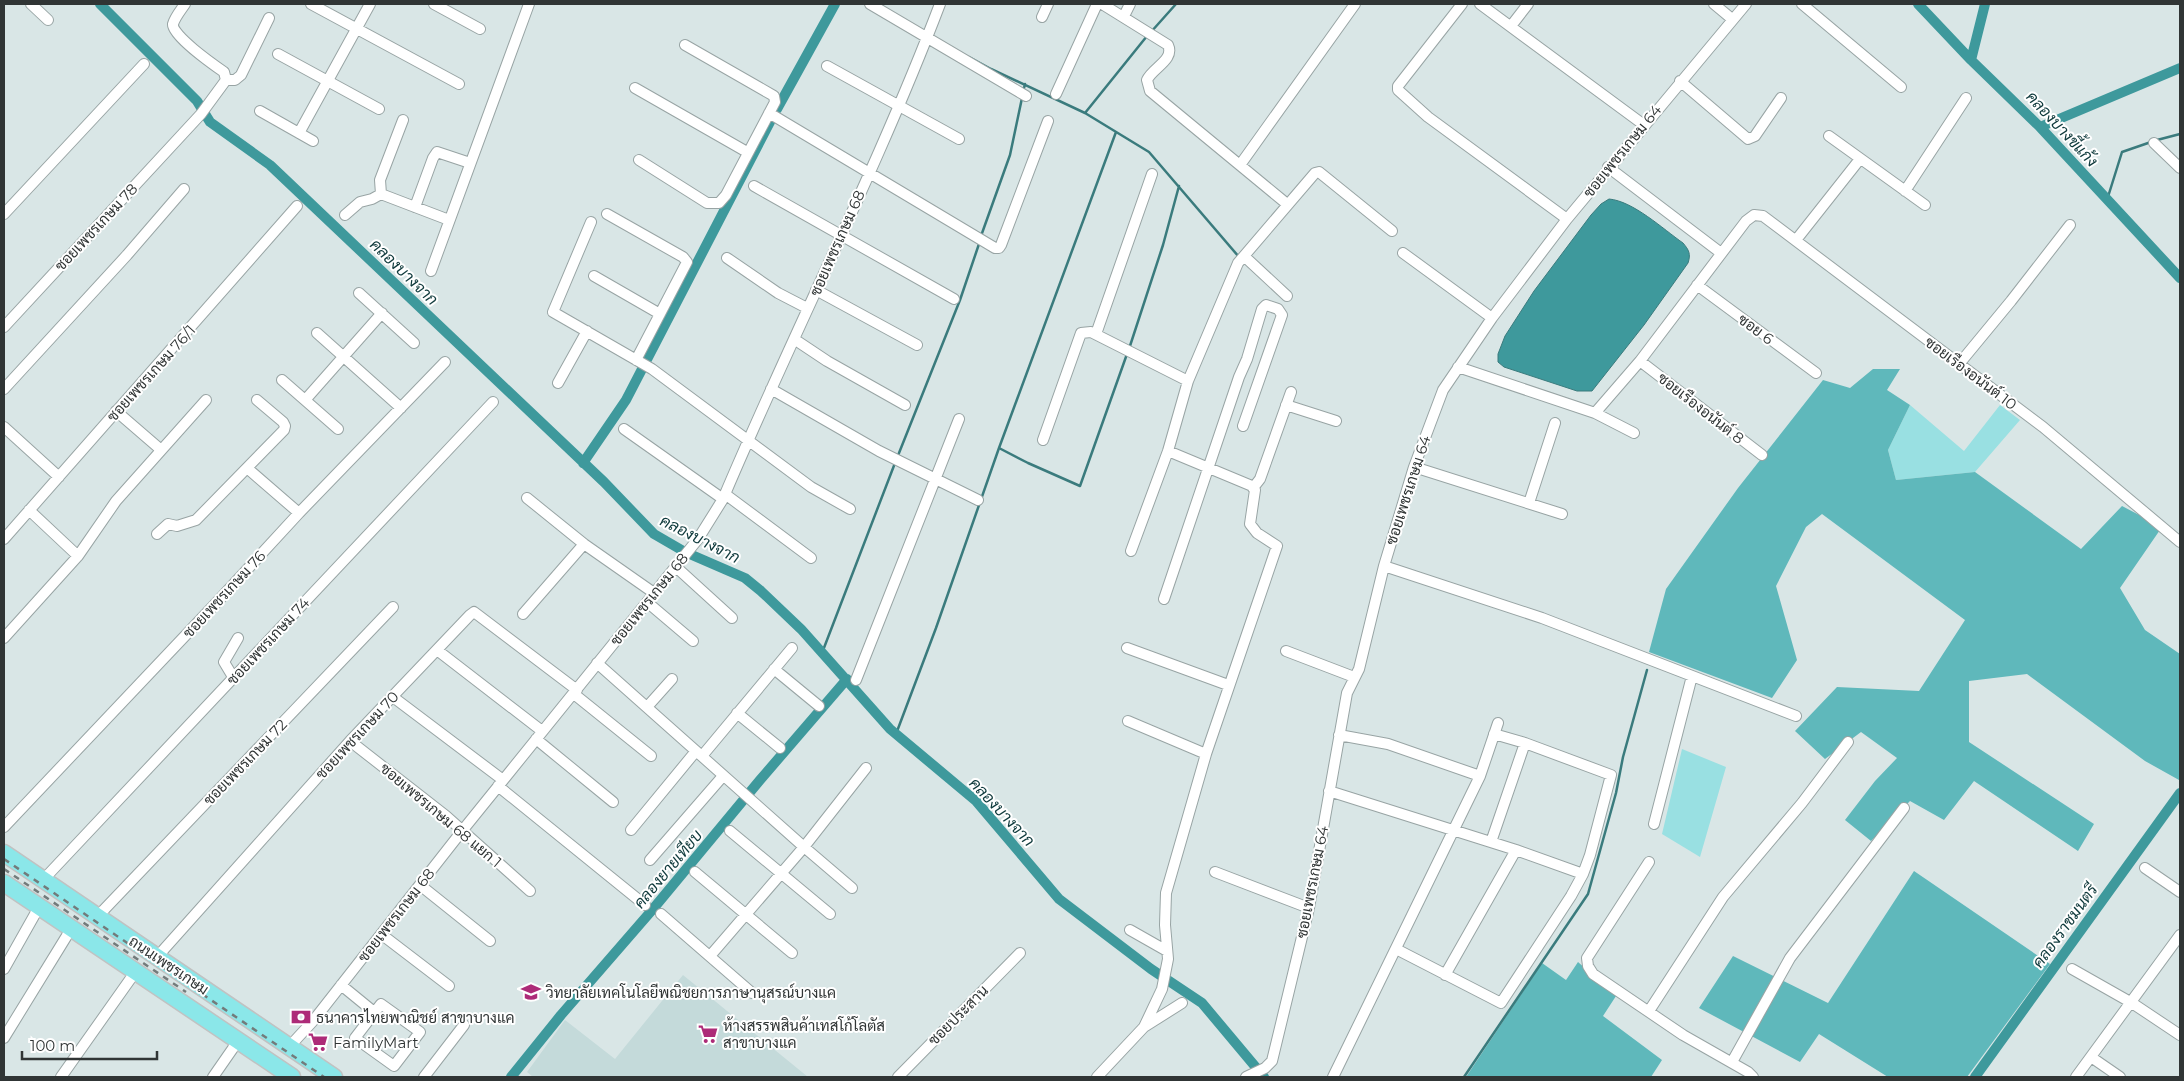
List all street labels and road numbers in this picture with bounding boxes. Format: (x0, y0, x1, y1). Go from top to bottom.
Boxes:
street label: ซอยเพชรเกษม 64 (1579, 101, 1665, 201)
street label: ซอยเพชรเกษม 78 (50, 179, 142, 275)
street label: ซอยเพชรเกษม 68 (805, 187, 869, 299)
street label: ซอย 6 (1734, 309, 1778, 349)
street label: ซอยเพชรเกษม 76/1 (103, 321, 199, 425)
street label: ซอยเรืองอนันต์ 10 (1921, 332, 2021, 414)
street label: ซอยเรืองอนันต์ 8 (1654, 368, 1748, 448)
street label: ซอยเพชรเกษม 64 (1381, 433, 1435, 547)
street label: ซอยเพชรเกษม 76 (179, 546, 269, 642)
street label: ซอยเพชรเกษม 68 (606, 549, 692, 649)
street label: ซอยเพชรเกษม 74 (223, 593, 313, 689)
street label: ซอยเพชรเกษม 70 (311, 687, 403, 783)
street label: ซอยเพชรเกษม 72 (199, 715, 291, 809)
street label: ซอยเพชรเกษม 68 แยก 1 (376, 759, 506, 871)
street label: ซอยเพชรเกษม 64 (1292, 824, 1332, 940)
street label: ซอยเพชรเกษม 68 (354, 864, 438, 966)
street label: ถนนเพชรเกษม (125, 931, 213, 999)
street label: ซอยประสาน (924, 981, 992, 1049)

